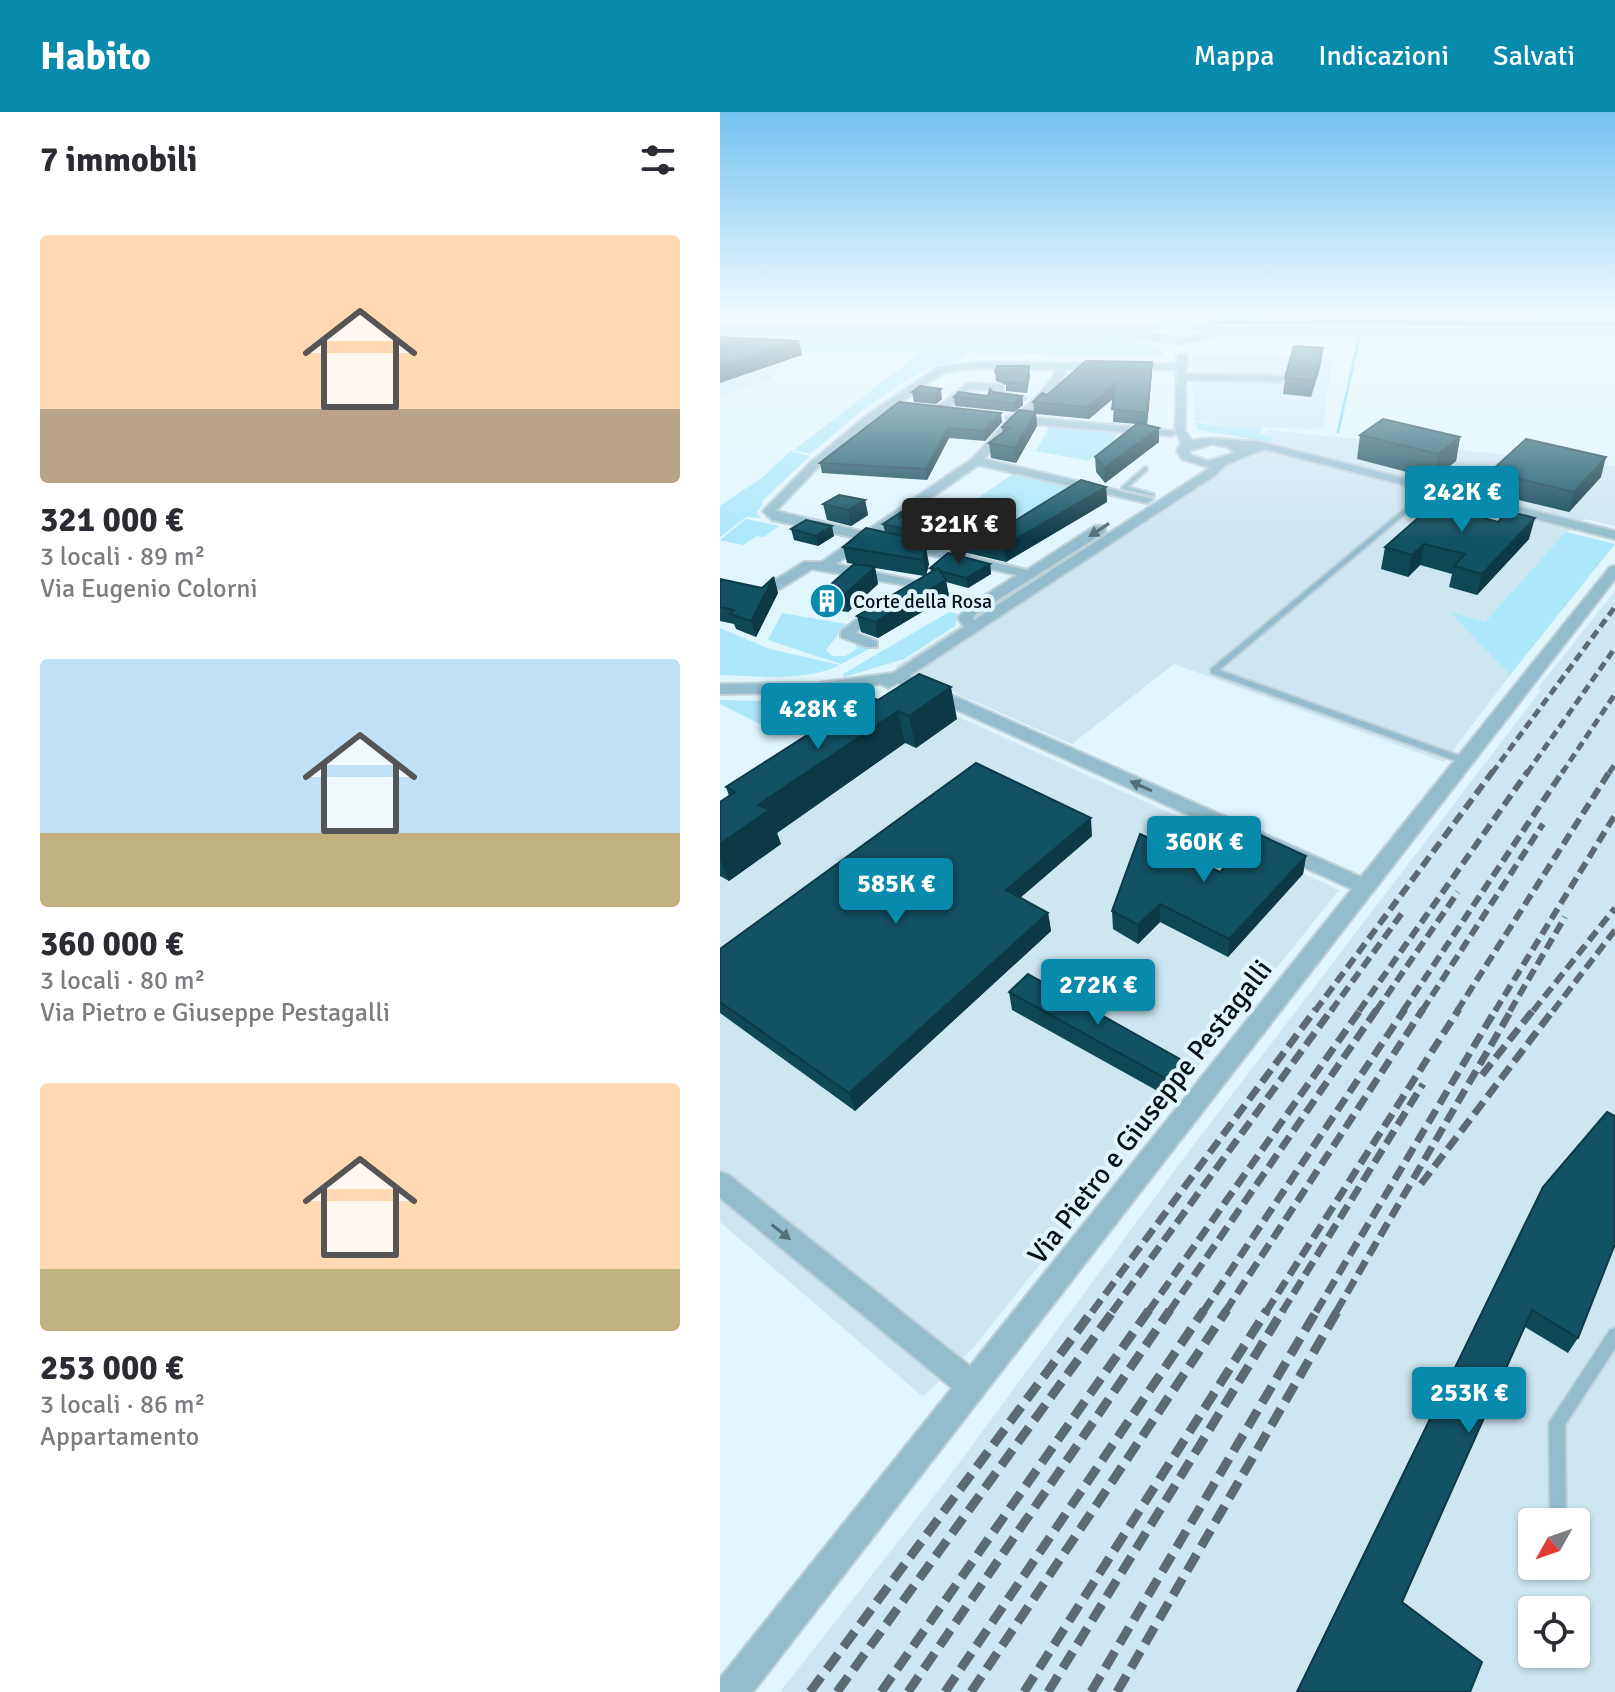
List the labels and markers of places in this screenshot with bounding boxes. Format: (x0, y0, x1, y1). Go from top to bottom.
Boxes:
pin: 242K € (1397, 466, 1527, 534)
pin: 321K € (894, 498, 1024, 566)
building icon: Corte della Rosa (808, 582, 846, 620)
place label: Corte della Rosa (853, 589, 992, 614)
pin: 428K € (753, 683, 883, 751)
pin: 360K € (1139, 816, 1269, 884)
pin: 585K € (831, 858, 961, 926)
pin: 272K € (1033, 959, 1163, 1027)
pin: 253K € (1404, 1367, 1534, 1435)

